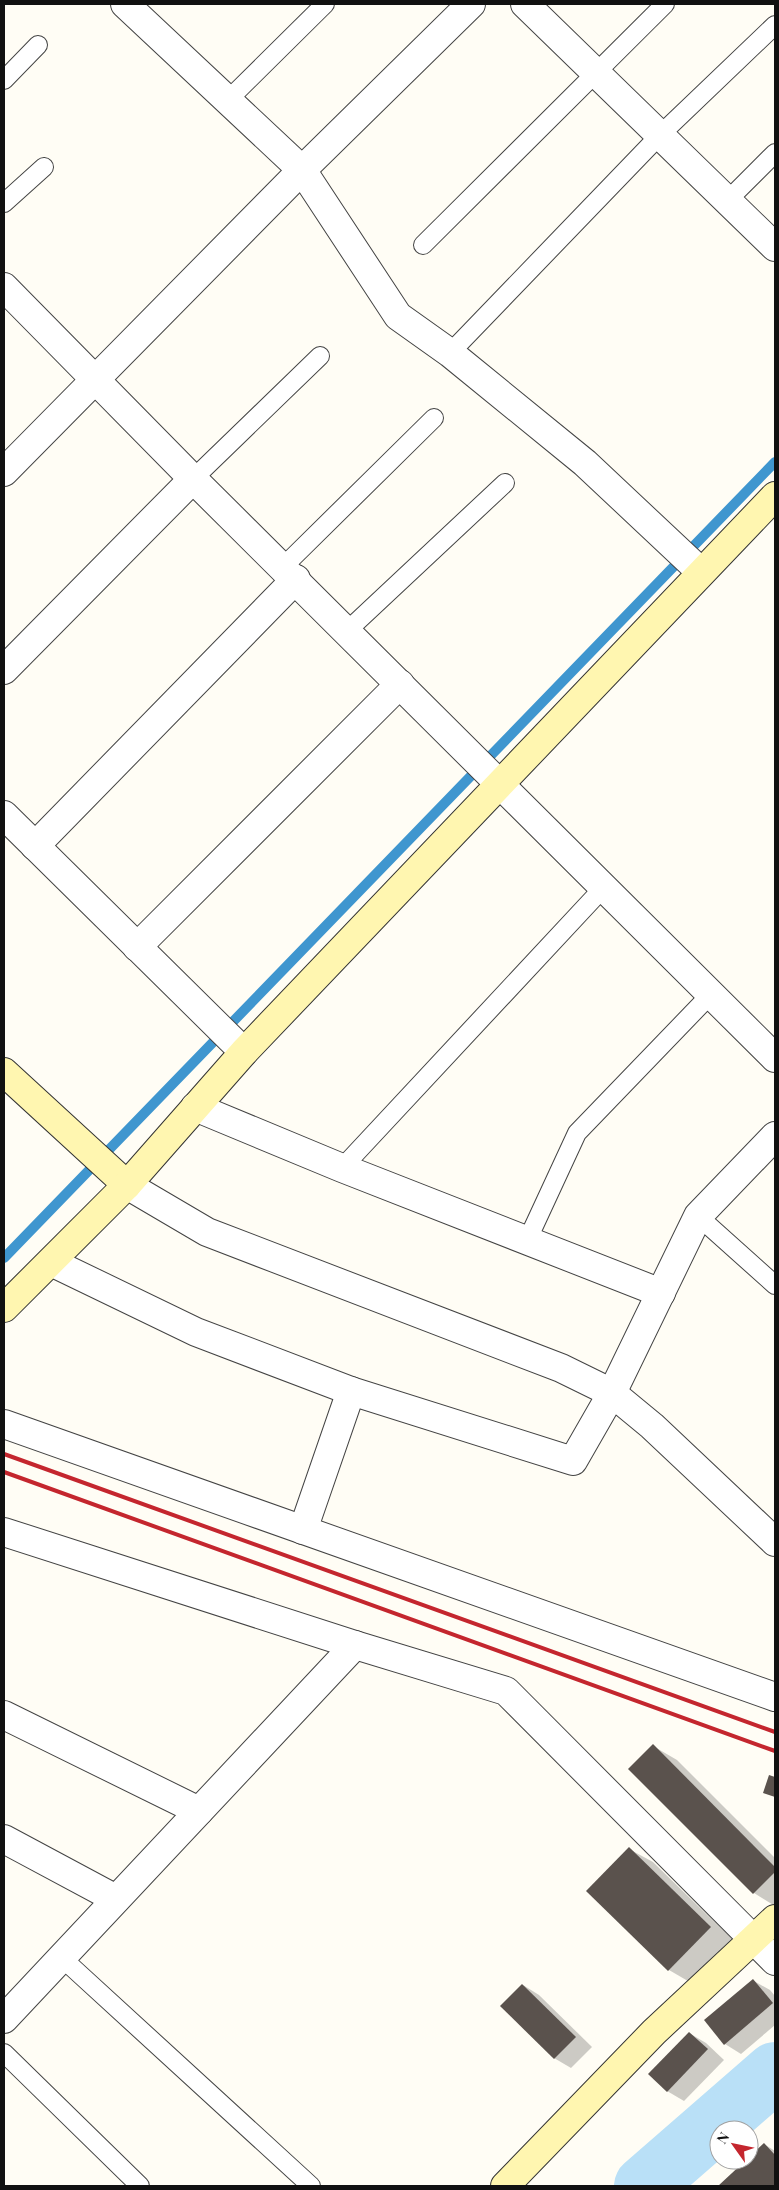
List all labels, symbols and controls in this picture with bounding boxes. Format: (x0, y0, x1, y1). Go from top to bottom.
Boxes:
north arrow (709, 2120, 759, 2170)
text: N (712, 2128, 733, 2147)

